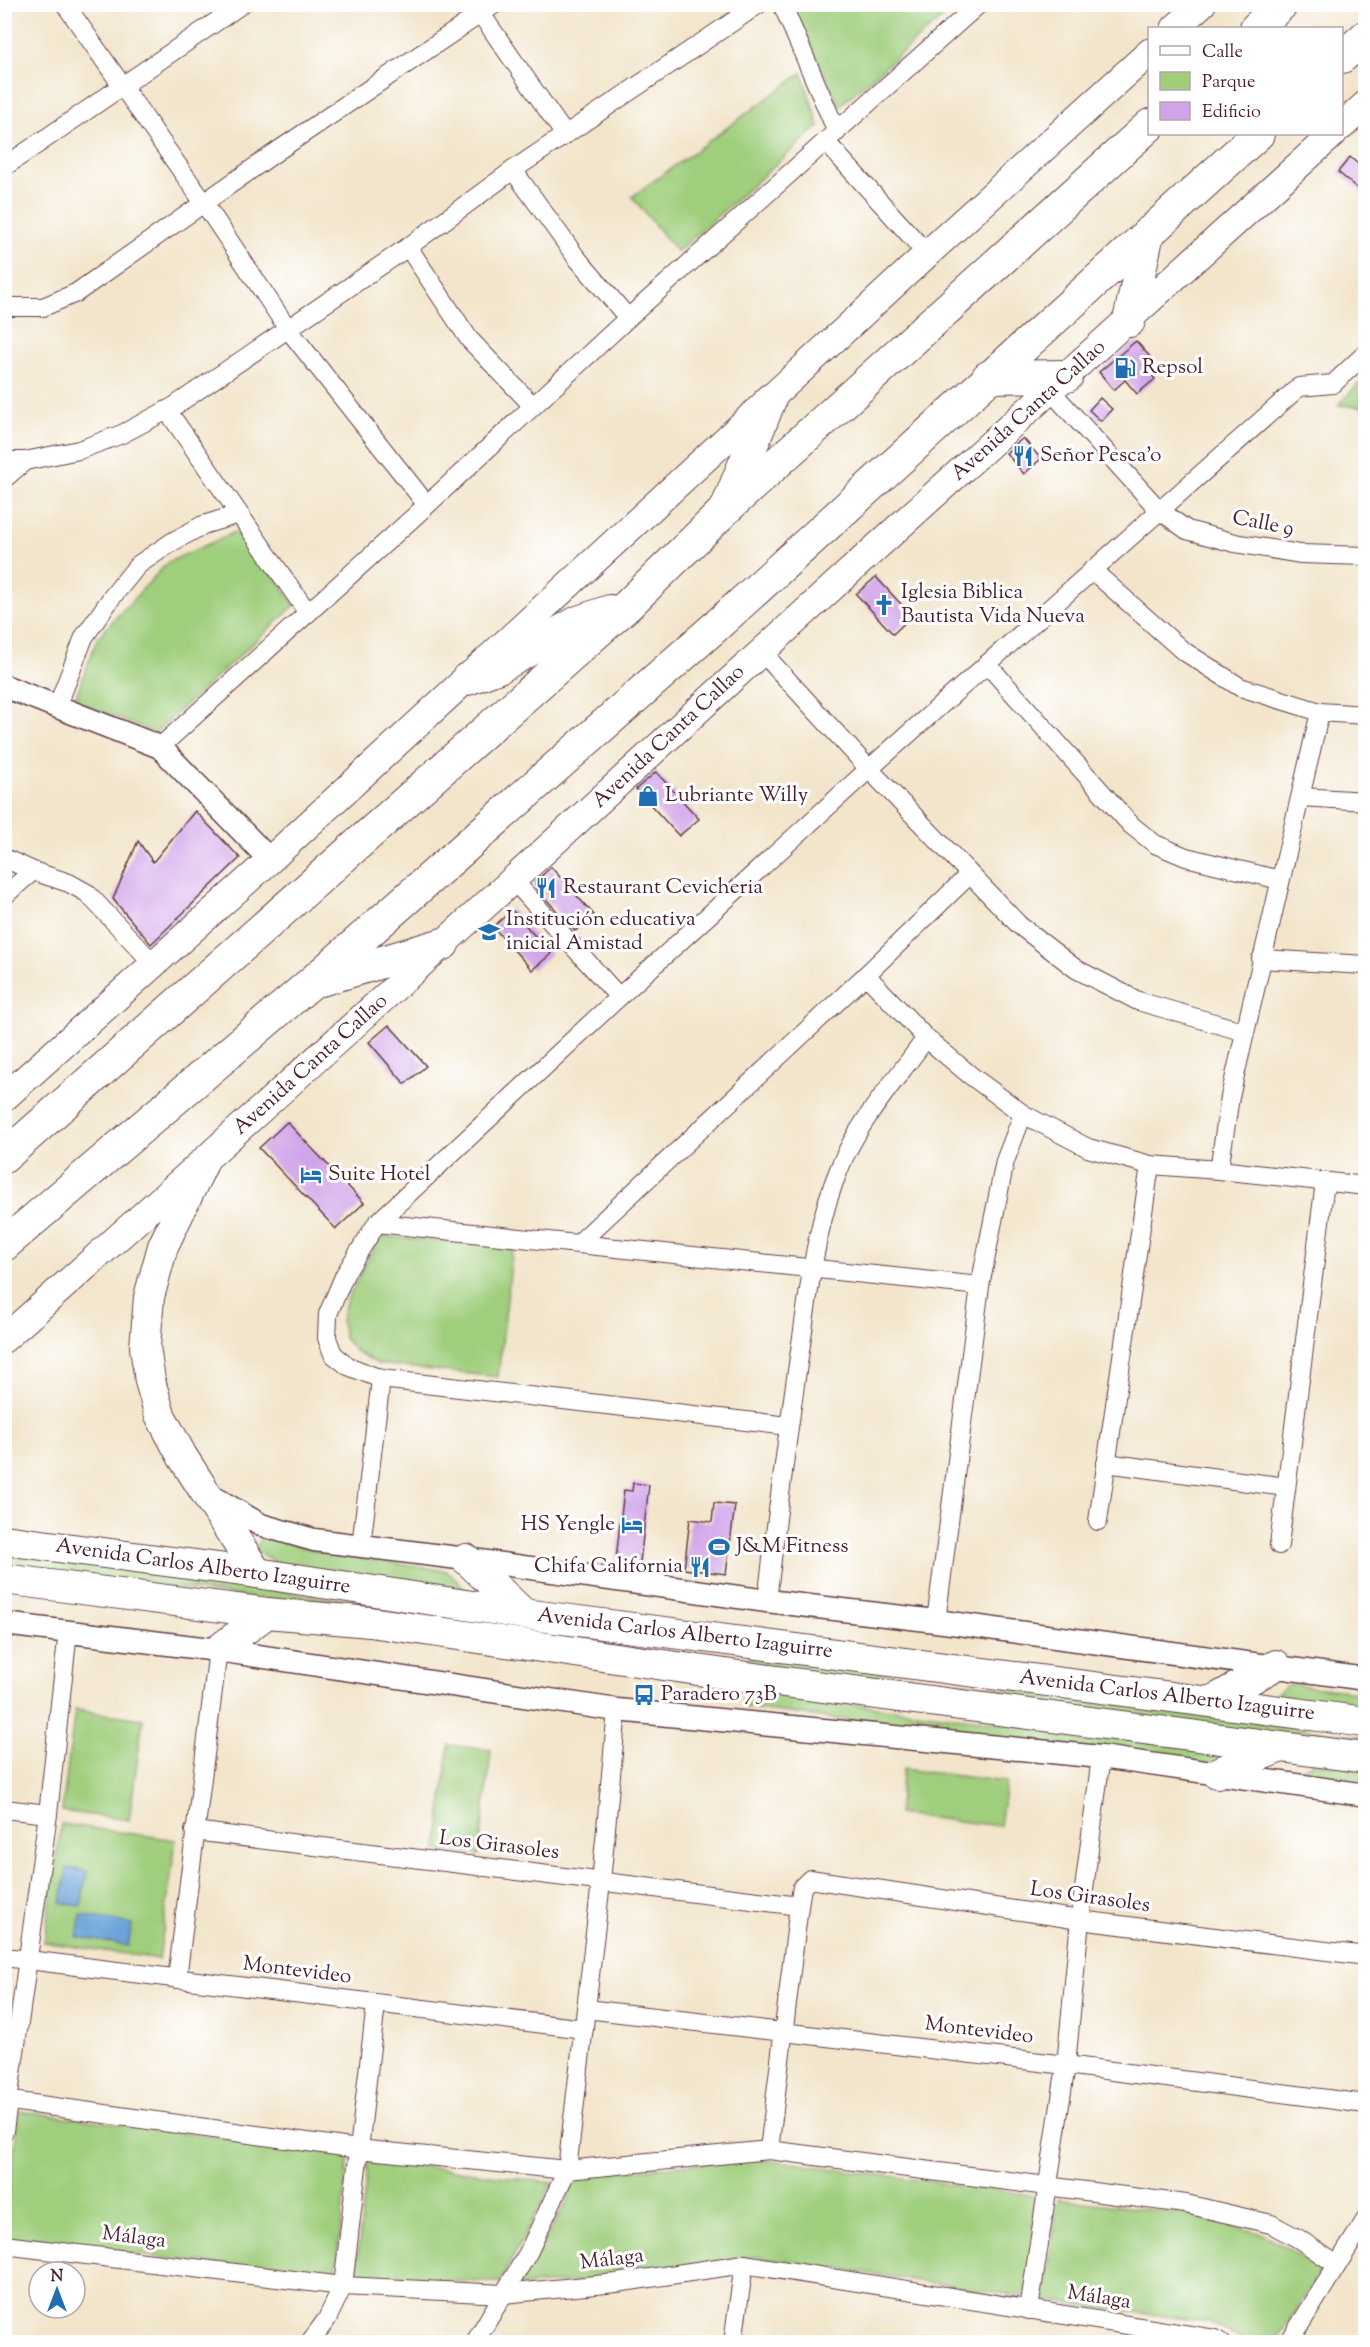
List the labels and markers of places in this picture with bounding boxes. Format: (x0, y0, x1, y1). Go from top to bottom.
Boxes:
place label: Repsol (1142, 353, 1203, 383)
fuel station icon: Repsol (1113, 356, 1137, 380)
place label: Señor Pesca'o (1040, 441, 1161, 471)
restaurant icon: Señor Pesca'o (1011, 444, 1035, 468)
place label: Iglesia Biblica Bautista Vida Nueva (901, 578, 1085, 632)
church icon: Iglesia Biblica Bautista Vida Nueva (872, 593, 896, 617)
place label: Lubriante Willy (665, 781, 809, 811)
shop icon: Lubriante Willy (636, 784, 660, 808)
place label: Restaurant Cevicheria (563, 873, 763, 903)
restaurant icon: Restaurant Cevicheria (534, 876, 558, 900)
place label: Institución educativa inicial Amistad (506, 905, 696, 959)
school or university icon: Institución educativa inicial Amistad (477, 920, 501, 944)
place label: Suite Hotel (328, 1160, 431, 1190)
hotel icon: Suite Hotel (299, 1163, 323, 1187)
place label: HS Yengle (521, 1510, 615, 1540)
hotel icon: HS Yengle (620, 1513, 644, 1537)
place label: J&M Fitness (735, 1532, 849, 1562)
sports icon: J&M Fitness (707, 1535, 731, 1559)
place label: Chifa California (534, 1552, 683, 1582)
restaurant icon: Chifa California (688, 1555, 712, 1579)
place label: Paradero 73B (661, 1680, 777, 1710)
bus stop icon: Paradero 73B (632, 1683, 656, 1707)

